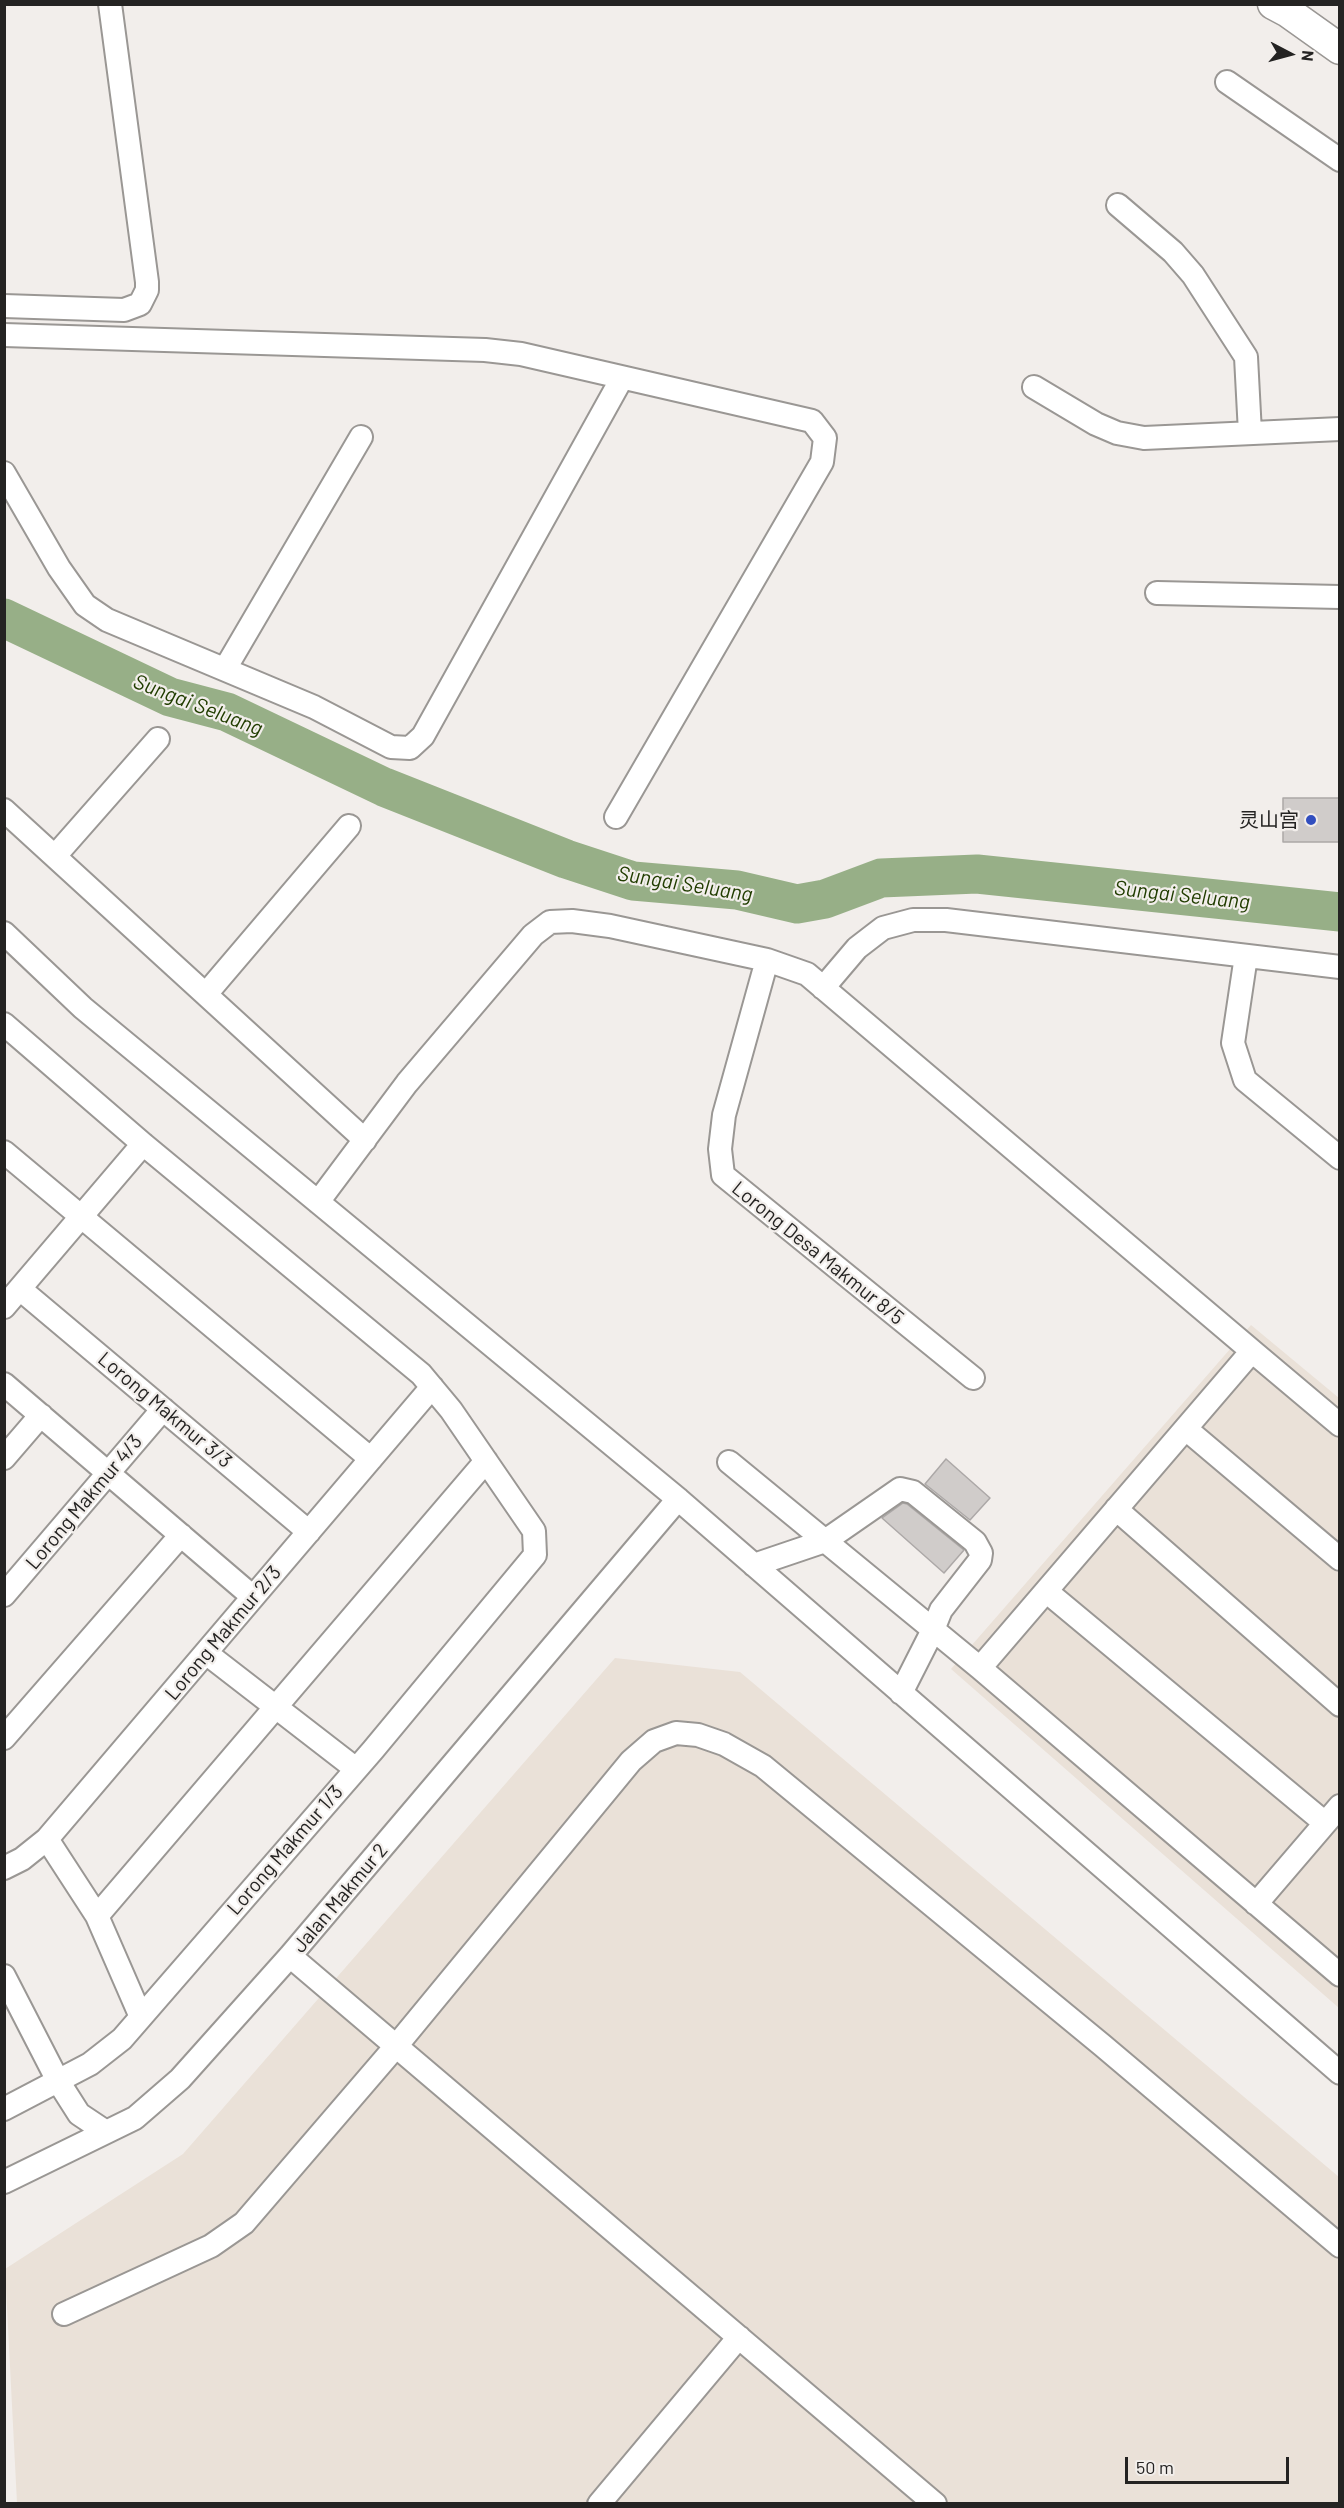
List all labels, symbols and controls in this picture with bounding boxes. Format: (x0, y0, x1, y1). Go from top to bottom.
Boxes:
north arrow (1260, 24, 1320, 84)
text: N (1298, 50, 1318, 62)
water label: Sungai Seluang (130, 669, 266, 741)
place label: 灵山宫 (1239, 808, 1299, 832)
marker: 灵山宫 (1304, 813, 1318, 827)
water label: Sungai Seluang (616, 861, 754, 907)
water label: Sungai Seluang (1113, 875, 1251, 915)
street label: Lorong Desa Makmur 8/5 (727, 1176, 909, 1330)
street label: Lorong Makmur 3/3 (93, 1347, 237, 1473)
street label: Lorong Makmur 4/3 (21, 1430, 147, 1574)
street label: Lorong Makmur 2/3 (160, 1561, 286, 1705)
street label: Lorong Makmur 1/3 (222, 1780, 348, 1920)
street label: Jalan Makmur 2 (287, 1839, 393, 1957)
scale bar (1128, 2445, 1292, 2483)
text: 50 m (1136, 2456, 1174, 2478)

